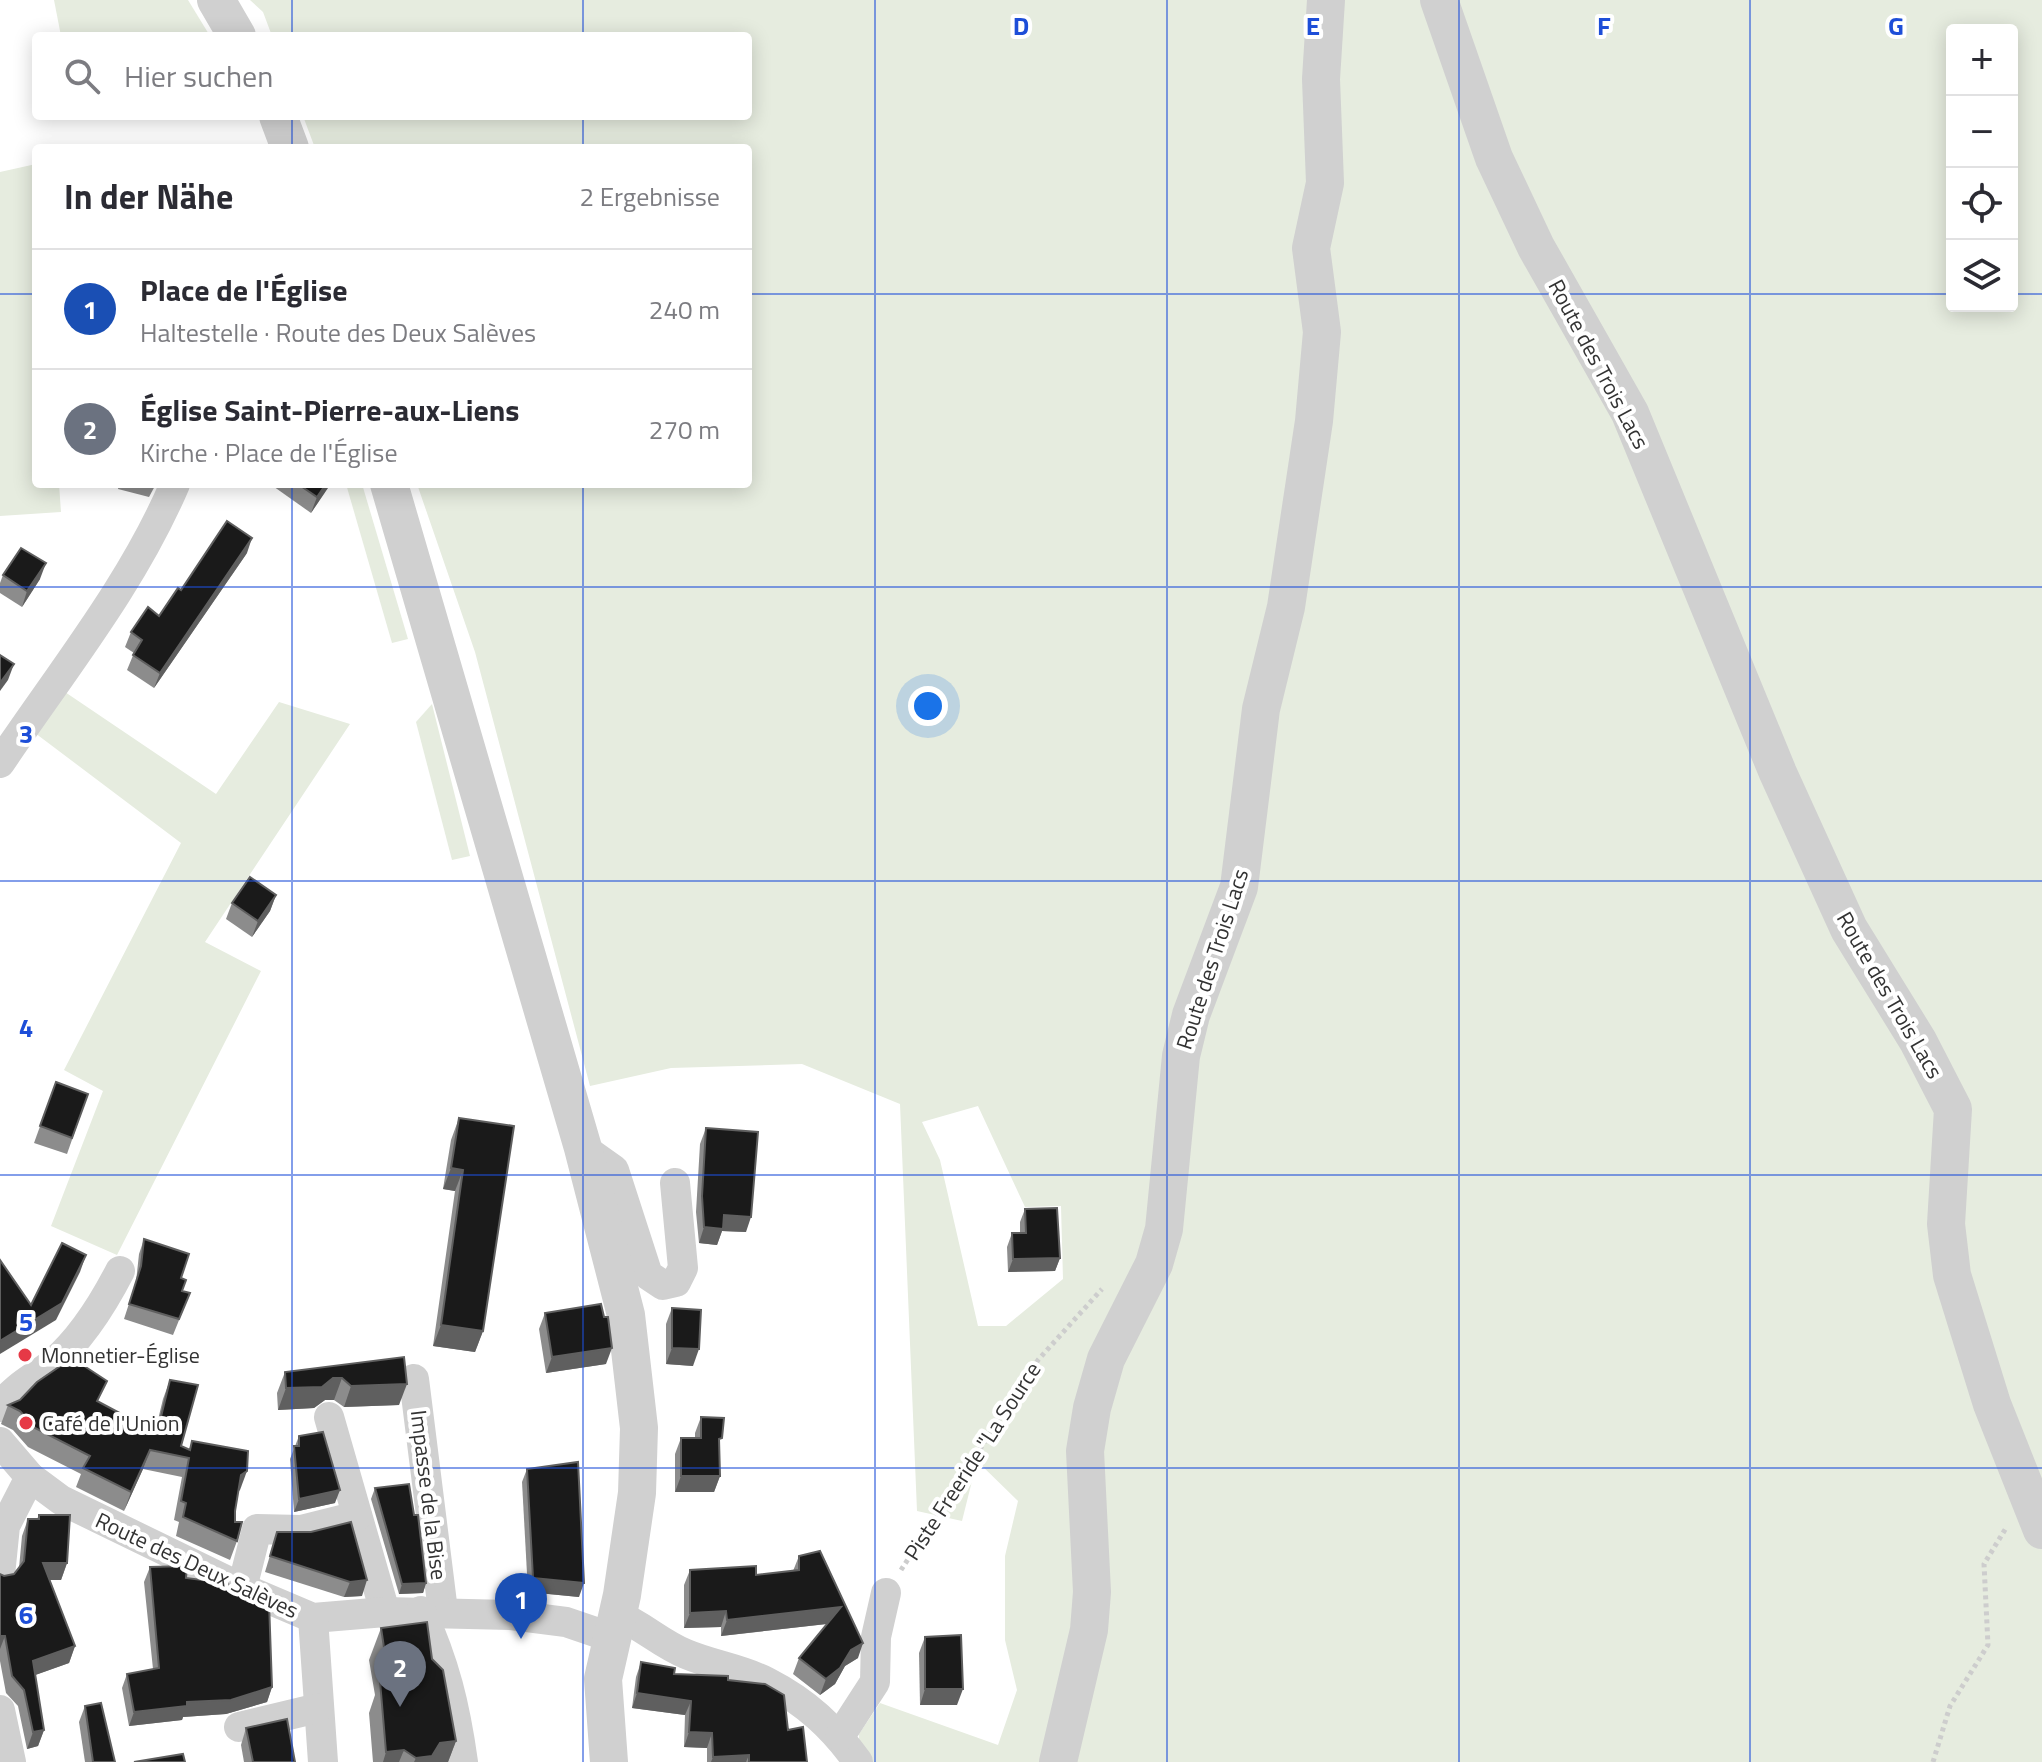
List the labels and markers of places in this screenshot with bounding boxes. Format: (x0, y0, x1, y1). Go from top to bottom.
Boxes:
place label: Monnetier-Église (41, 1338, 200, 1372)
marker: Monnetier-Église (16, 1346, 34, 1364)
place label: Café de l'Union (42, 1406, 180, 1440)
marker: Café de l'Union (17, 1414, 35, 1432)
pin: 1 (495, 1573, 547, 1639)
pin: 2 (374, 1641, 426, 1707)

